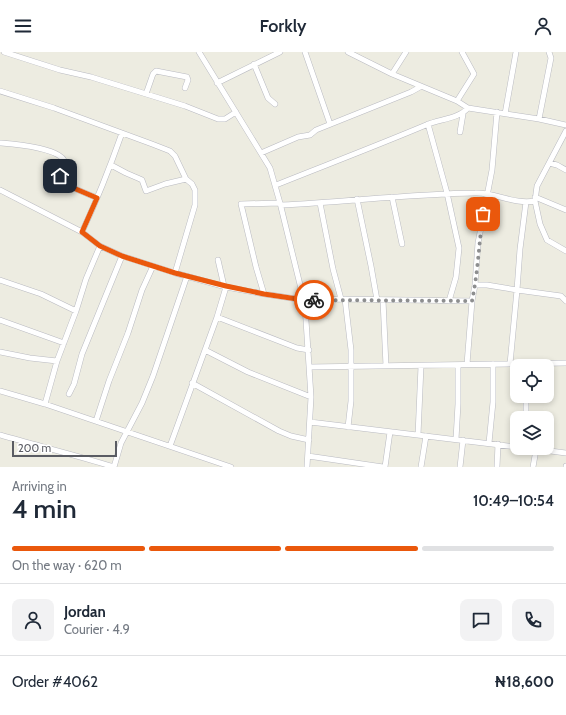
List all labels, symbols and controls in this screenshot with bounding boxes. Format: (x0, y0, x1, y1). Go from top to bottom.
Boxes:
icon: menu (12, 15, 34, 37)
text: Forkly (259, 15, 307, 37)
icon: person (532, 15, 554, 37)
pin (43, 159, 77, 193)
icon: home (49, 165, 71, 187)
pin (466, 197, 500, 231)
icon: bag (472, 203, 494, 225)
courier (294, 280, 334, 320)
icon: bike (303, 289, 325, 311)
map controls (510, 359, 554, 455)
button: locate (510, 359, 554, 403)
button: layers (510, 411, 554, 455)
scale bar (12, 439, 117, 458)
text: 200 m (18, 441, 51, 455)
text: Arriving in (12, 478, 67, 494)
text: 10:49–10:54 (473, 492, 554, 510)
text: 4 min (12, 493, 77, 525)
text: On the way · 620 m (12, 557, 122, 573)
button: person (12, 599, 54, 641)
button: chat (460, 599, 502, 641)
button: phone (512, 599, 554, 641)
text: Jordan (64, 603, 106, 621)
text: Courier · 4.9 (64, 621, 130, 637)
text: Order #4062 (12, 673, 98, 691)
text: ₦18,600 (494, 673, 554, 691)

